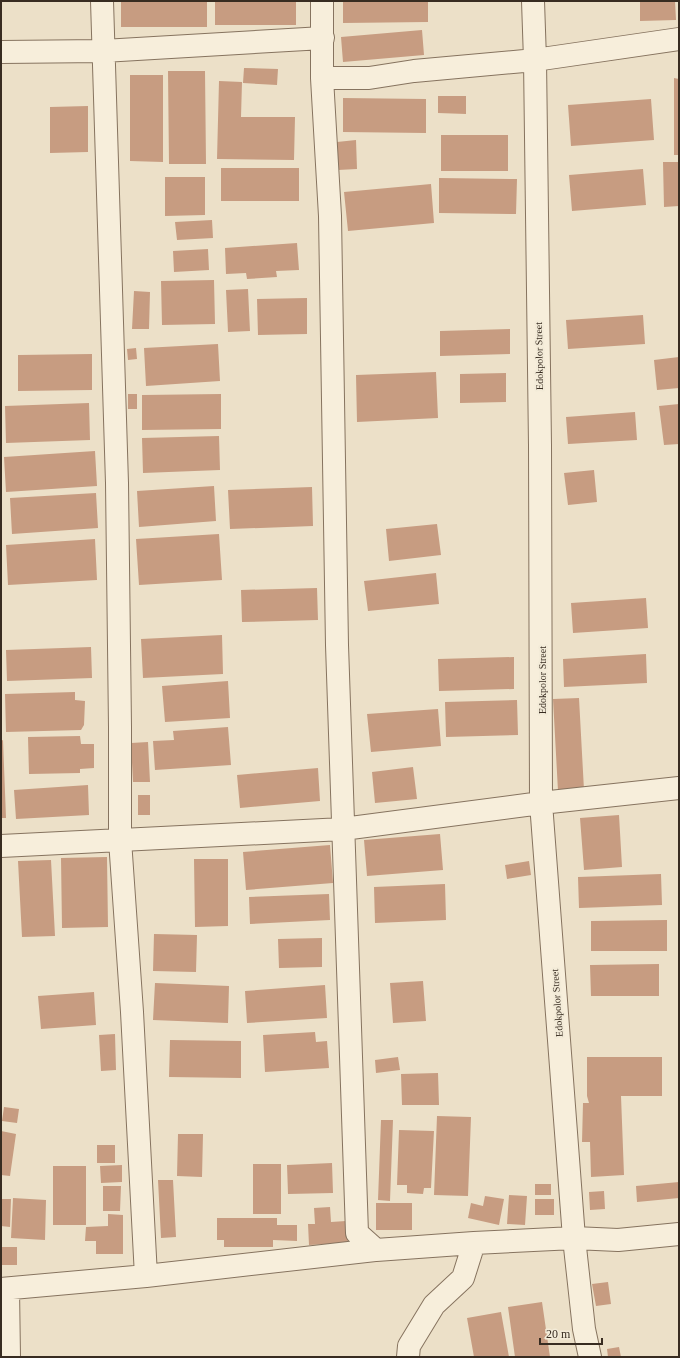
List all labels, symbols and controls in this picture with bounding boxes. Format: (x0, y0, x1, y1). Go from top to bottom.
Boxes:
street label: Edokpolor Street (533, 322, 545, 390)
street label: Edokpolor Street (537, 646, 548, 714)
street label: Edokpolor Street (549, 968, 565, 1037)
scale bar (540, 1320, 602, 1346)
text: 20 m (546, 1327, 571, 1341)

